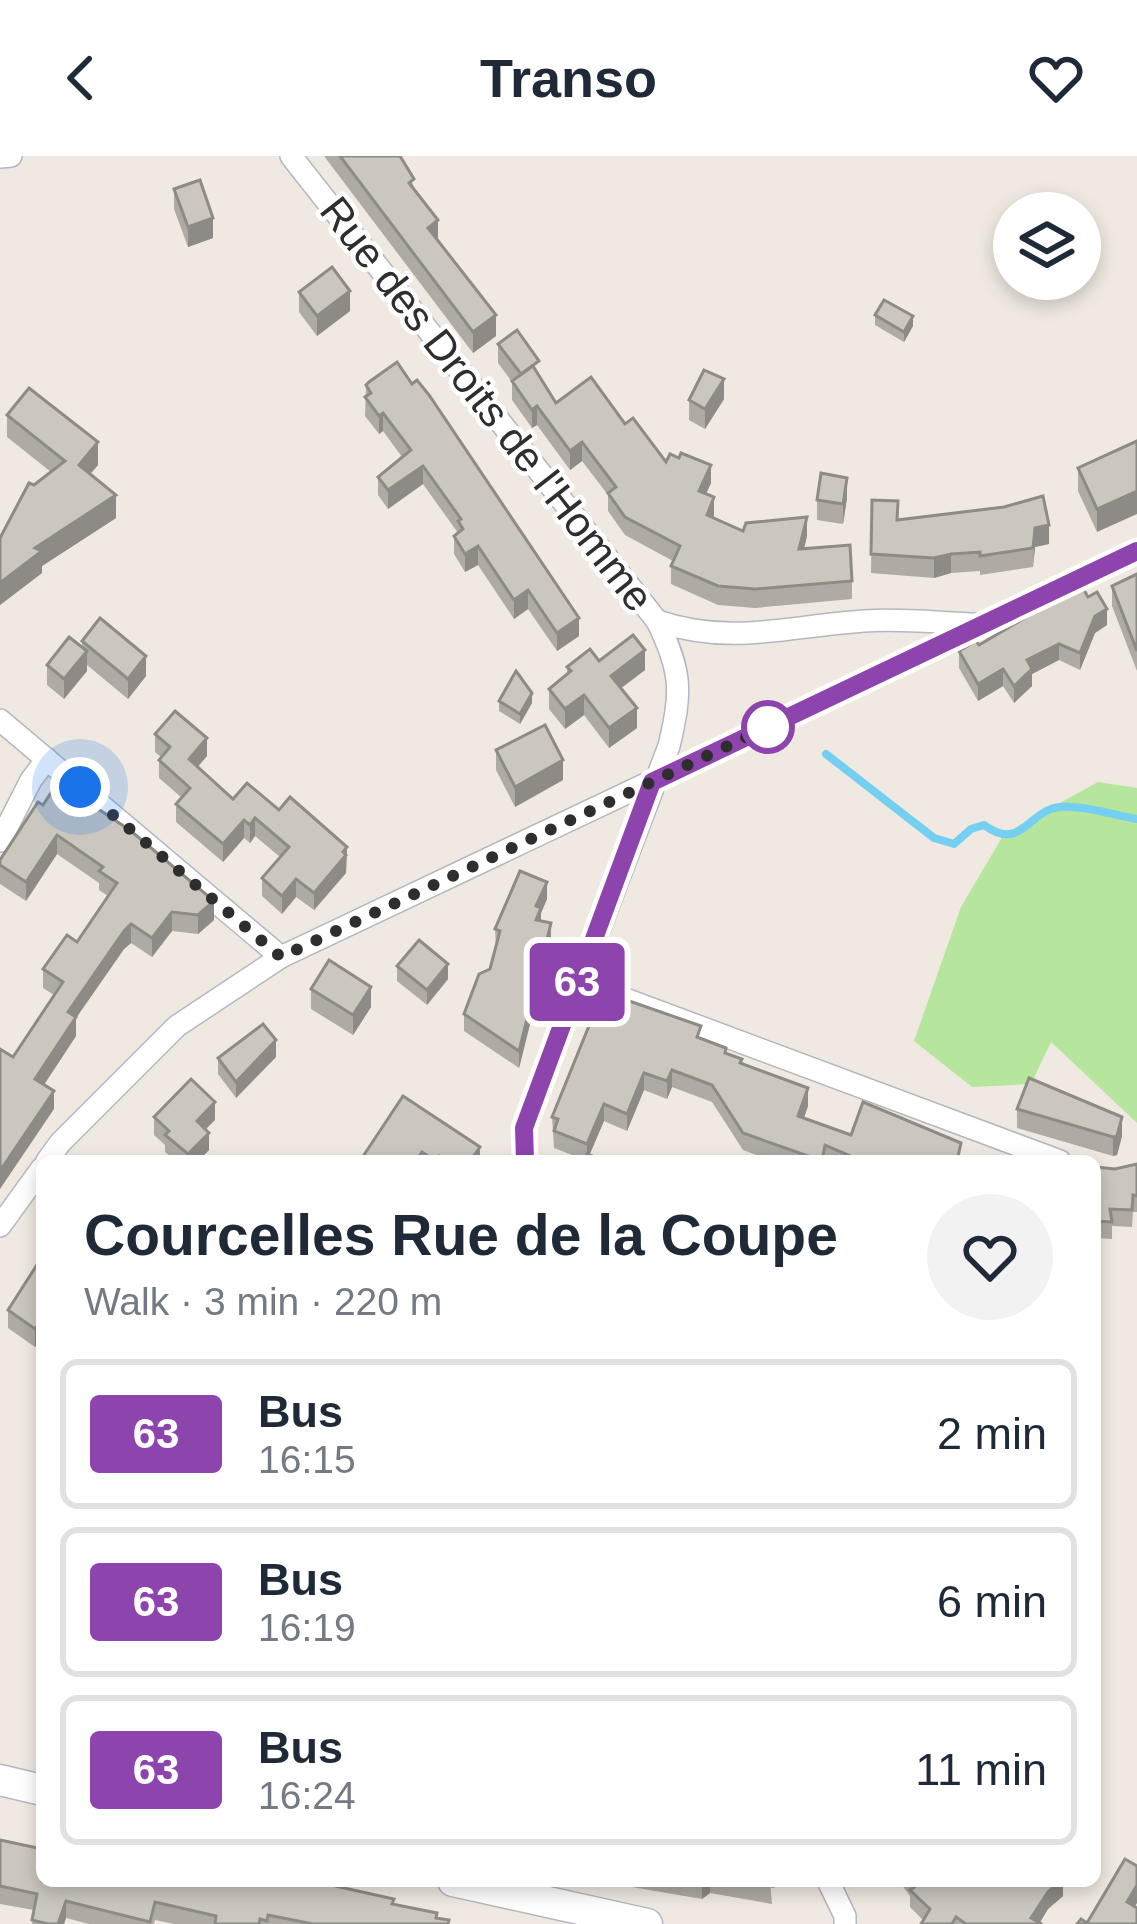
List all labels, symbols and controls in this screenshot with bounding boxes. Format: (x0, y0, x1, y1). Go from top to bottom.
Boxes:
icon: back (48, 45, 114, 111)
icon: heart (1023, 45, 1089, 111)
text: Transo (480, 48, 657, 108)
street label: Rue des Droits de l'Homme (311, 188, 663, 620)
map controls (993, 192, 1101, 300)
button: layers (993, 192, 1101, 300)
unlabelled marker (743, 702, 793, 752)
your location (50, 757, 110, 817)
line badge: 63 (523, 943, 631, 1021)
text: 63 (554, 958, 600, 1005)
button: heart (927, 1194, 1053, 1320)
text: Courcelles Rue de la Coupe (84, 1203, 838, 1267)
text: Walk · 3 min · 220 m (84, 1280, 442, 1323)
text: Bus (258, 1386, 343, 1437)
text: 2 min (937, 1408, 1047, 1459)
text: 63 (133, 1410, 179, 1457)
text: 16:15 (258, 1438, 356, 1481)
text: Bus (258, 1554, 343, 1605)
text: 6 min (937, 1576, 1047, 1627)
text: 63 (133, 1578, 179, 1625)
text: 16:19 (258, 1606, 356, 1649)
text: Bus (258, 1722, 343, 1773)
text: 11 min (915, 1744, 1047, 1795)
text: 63 (133, 1746, 179, 1793)
text: 16:24 (258, 1774, 356, 1817)

